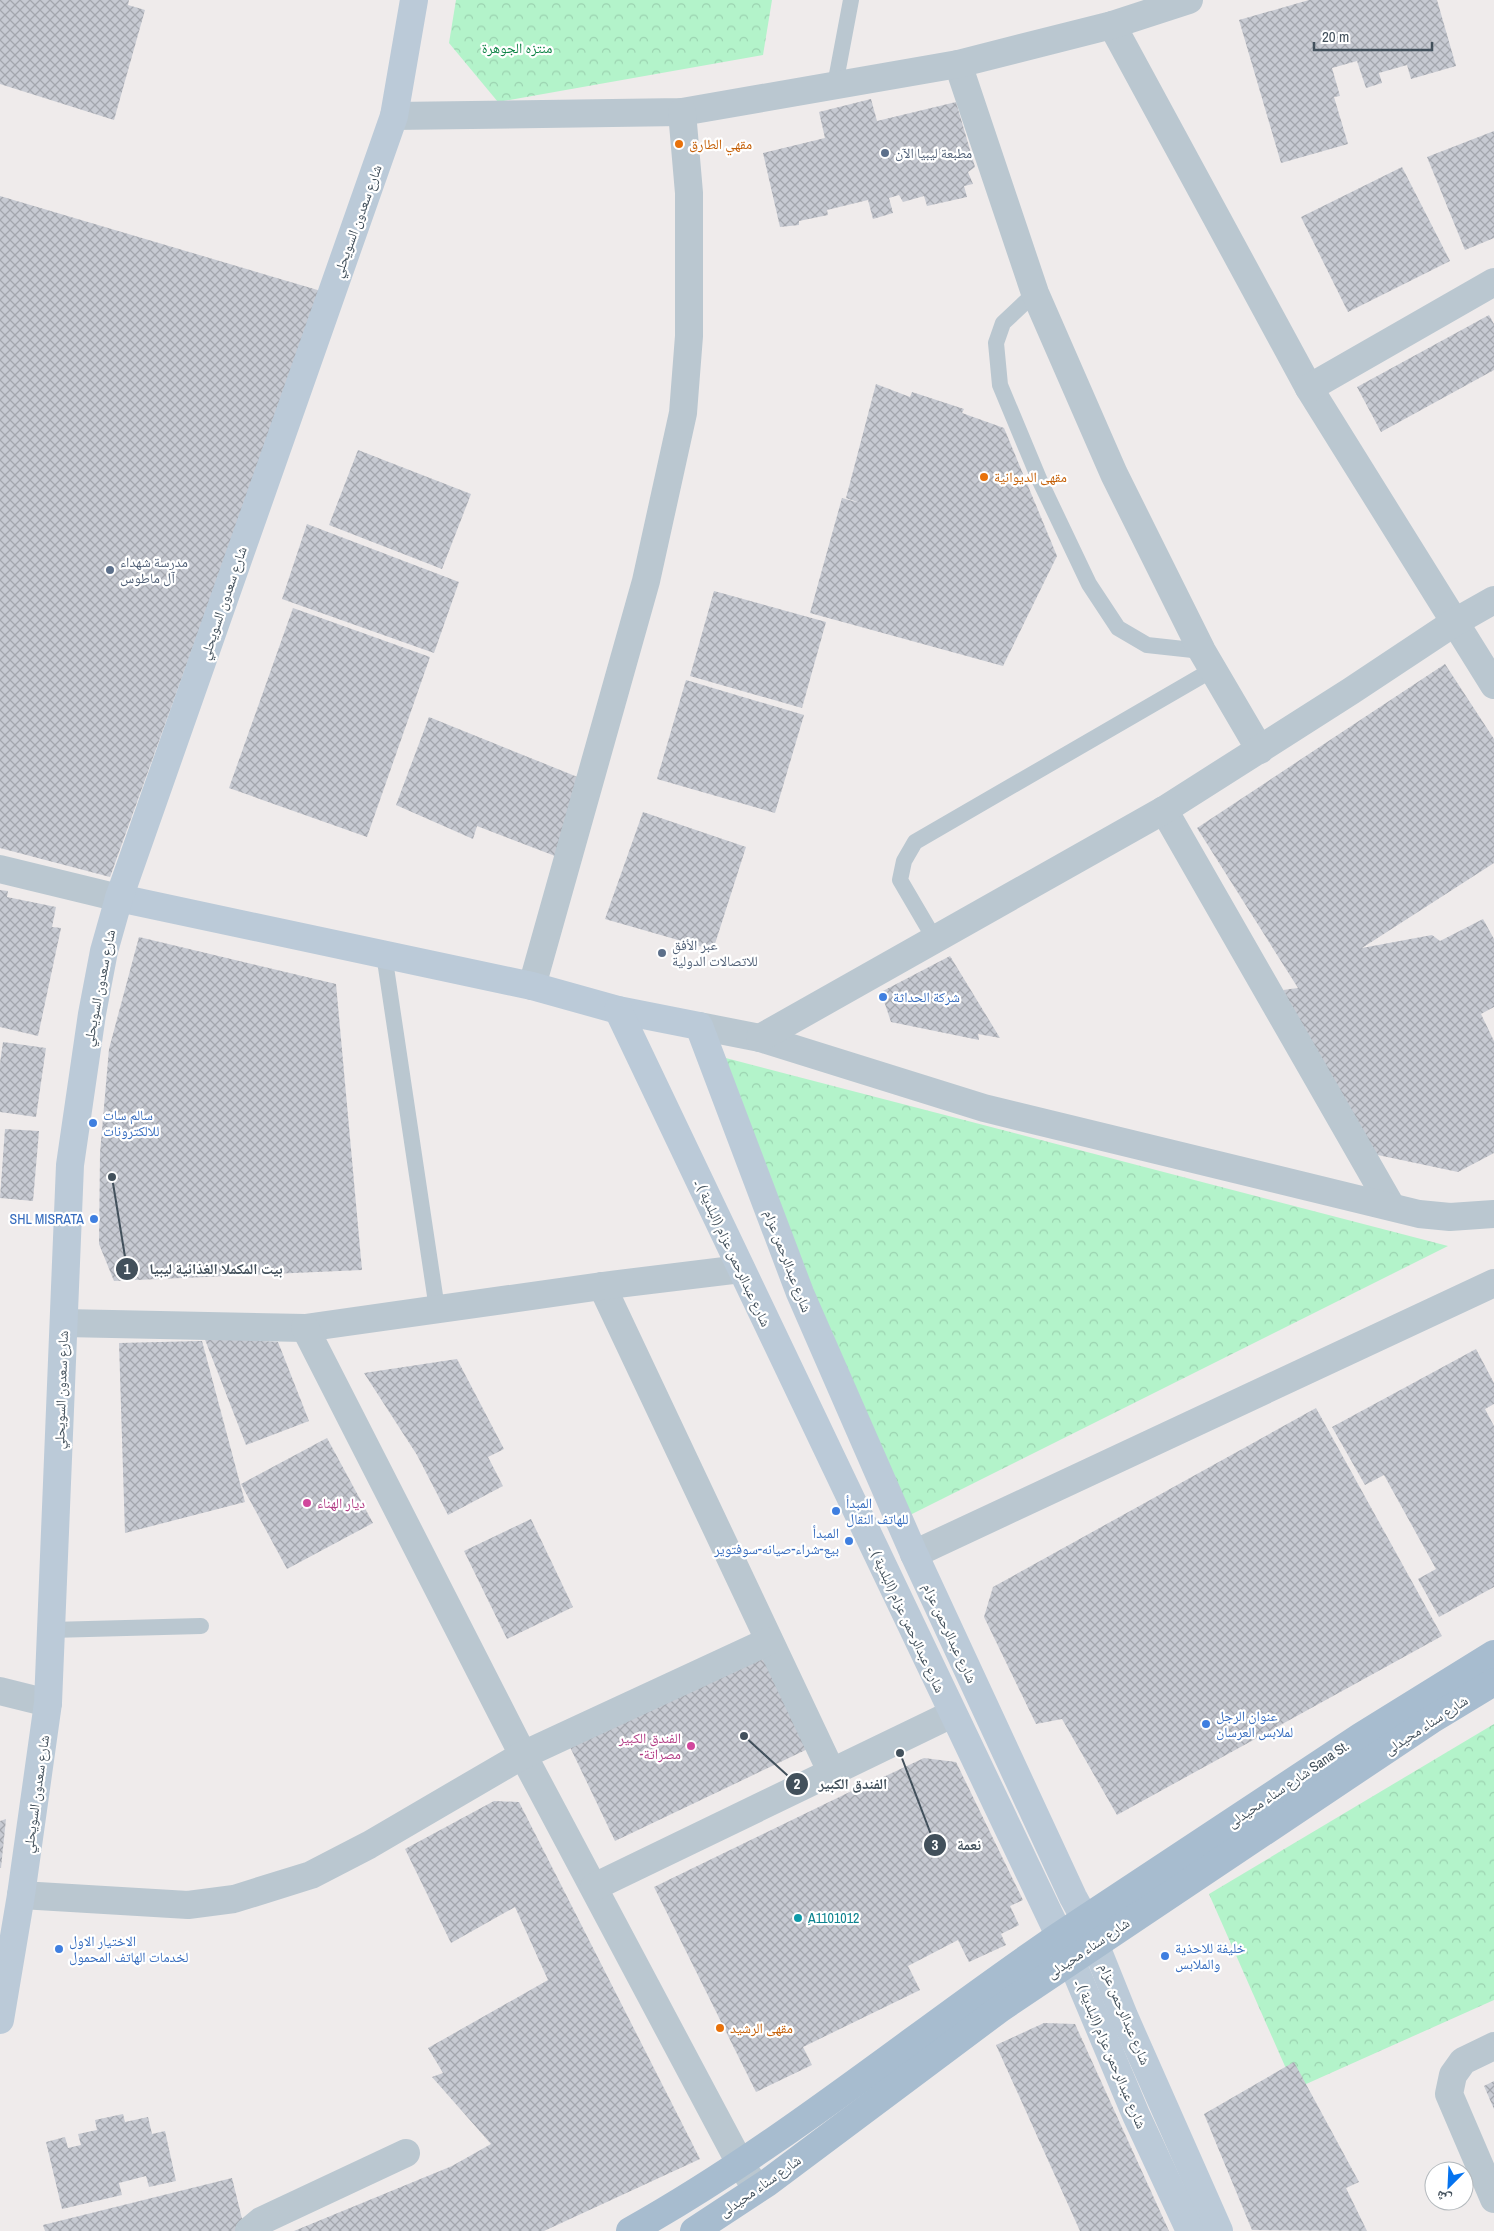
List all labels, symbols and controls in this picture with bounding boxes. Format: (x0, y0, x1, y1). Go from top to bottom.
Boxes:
scale bar (1314, 20, 1432, 52)
text: 20 m (1322, 26, 1349, 47)
park label: منتزه الجوهرة (482, 39, 552, 57)
place label: مقهي الطارق (689, 135, 752, 156)
marker: مقهي الطارق (673, 138, 685, 150)
place label: مطبعة ليبيا الآن (895, 144, 972, 162)
marker: مطبعة ليبيا الآن (879, 147, 891, 159)
street label: شارع سعدون السويحلي (328, 162, 388, 281)
place label: مقهى الديوانية (994, 468, 1067, 486)
marker: مقهى الديوانية (978, 471, 990, 483)
street label: شارع سعدون السويحلي (195, 544, 253, 663)
place label: مدرسة شهداء آل ماطوس (120, 553, 188, 587)
marker: مدرسة شهداء آل ماطوس (104, 564, 116, 576)
street label: شارع سعدون السويحلي (79, 928, 122, 1048)
place label: عبر الأفق للاتصالات الدولية (672, 936, 758, 970)
marker: عبر الأفق للاتصالات الدولية (656, 947, 668, 959)
place label: شركة الحداثة (893, 988, 960, 1006)
marker: شركة الحداثة (877, 991, 889, 1003)
place label: سالم سات للالكترونات (103, 1106, 159, 1140)
marker: سالم سات للالكترونات (87, 1117, 99, 1129)
street label: شارع عبدالرحمن عزام (البلدية ) ـ (690, 1176, 775, 1330)
street label: شارع عبدالرحمن عزام (759, 1207, 816, 1315)
place label: SHL MISRATA (10, 1210, 84, 1228)
marker: SHL MISRATA (88, 1213, 100, 1225)
callout: بيت المكملا الغذائية ليبيا (114, 1254, 293, 1284)
text: 1 (124, 1258, 131, 1279)
text: بيت المكملا الغذائية ليبيا (149, 1258, 283, 1279)
street label: شارع سعدون السويحلي (50, 1330, 75, 1450)
place label: ديار الهناء (317, 1494, 365, 1512)
place label: المبدأ للهاتف النقال (846, 1494, 908, 1528)
marker: ديار الهناء (301, 1497, 313, 1509)
marker: المبدأ للهاتف النقال (830, 1505, 842, 1517)
place label: المبدأ بيع-شراء-صيانه-سوفتوير (713, 1524, 839, 1559)
marker: المبدأ بيع-شراء-صيانه-سوفتوير (843, 1535, 855, 1547)
street label: شارع عبدالرحمن عزام (البلدية ) ـ (866, 1543, 948, 1695)
street label: شارع عبدالرحمن عزام (919, 1580, 981, 1686)
street label: شارع سناء محيدلى (1381, 1691, 1472, 1760)
place label: عنوان الرجل لملابس العرسان (1216, 1707, 1293, 1741)
marker: عنوان الرجل لملابس العرسان (1200, 1718, 1212, 1730)
place label: الفندق الكبير -مصراتة (618, 1729, 681, 1763)
street label: شارع سعدون السويحلي (19, 1734, 56, 1854)
street label: شارع سناء محيدلى Sana St. (1224, 1737, 1353, 1832)
marker: الفندق الكبير -مصراتة (685, 1740, 697, 1752)
callout: الفندق الكبير (784, 1769, 898, 1799)
text: 2 (794, 1773, 801, 1794)
text: الفندق الكبير (818, 1773, 887, 1794)
callout: نعمة (922, 1830, 991, 1860)
text: 3 (932, 1834, 939, 1855)
text: نعمة (957, 1834, 981, 1855)
place label: ِA1101012 (807, 1909, 860, 1927)
marker: ِA1101012 (792, 1912, 804, 1924)
street label: شارع سناء محيدلى (1043, 1914, 1133, 1983)
place label: الاختيار الاول لخدمات الهاتف المحمول (69, 1932, 189, 1966)
place label: خليفة للاحذية والملابس (1175, 1939, 1246, 1973)
marker: الاختيار الاول لخدمات الهاتف المحمول (53, 1943, 65, 1955)
marker: خليفة للاحذية والملابس (1159, 1950, 1171, 1962)
street label: شارع عبدالرحمن عزام (1095, 1961, 1154, 2068)
street label: شارع عبدالرحمن عزام (البلدية ) ـ (1070, 1976, 1151, 2132)
place label: مقهى الرشيد (730, 2019, 793, 2037)
marker: مقهى الرشيد (714, 2022, 726, 2034)
street label: شارع سناء محيدلى (716, 2151, 805, 2222)
north arrow (1424, 2161, 1474, 2211)
text: ش (1433, 2187, 1454, 2209)

